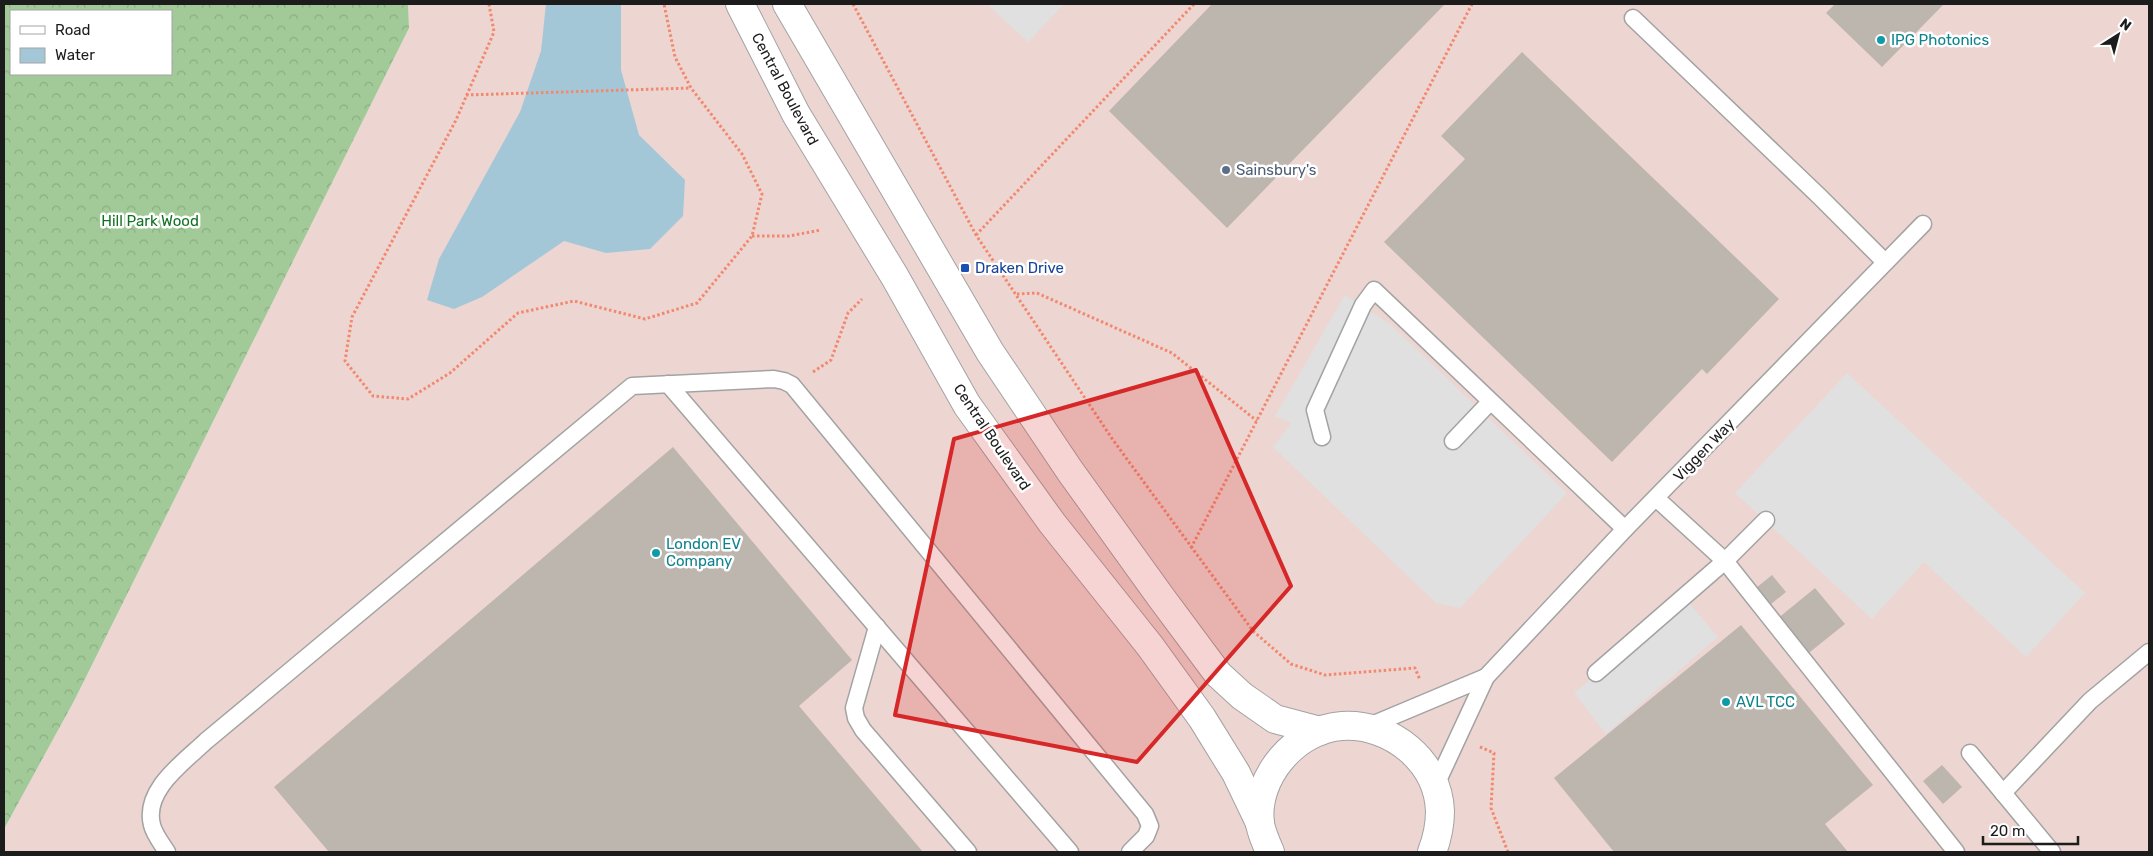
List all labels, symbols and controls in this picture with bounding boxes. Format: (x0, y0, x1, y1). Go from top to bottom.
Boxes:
legend (10, 10, 172, 75)
north arrow (2093, 10, 2143, 60)
text: N (2116, 15, 2134, 35)
text: Road (55, 21, 91, 39)
street label: Central Boulevard (748, 30, 822, 148)
place label: IPG Photonics (1891, 31, 1989, 49)
marker: IPG Photonics (1875, 34, 1887, 46)
text: Water (55, 46, 95, 64)
place label: Sainsbury's (1236, 161, 1317, 179)
marker: Sainsbury's (1220, 164, 1232, 176)
park label: Hill Park Wood (101, 212, 199, 230)
place label: Draken Drive (975, 259, 1064, 277)
marker: Draken Drive (959, 262, 971, 274)
street label: Central Boulevard (950, 380, 1034, 494)
street label: Viggen Way (1670, 415, 1738, 485)
place label: London EV Company (666, 535, 741, 570)
marker: London EV Company (650, 547, 662, 559)
place label: AVL TCC (1736, 693, 1795, 711)
marker: AVL TCC (1720, 696, 1732, 708)
scale bar (1983, 814, 2078, 846)
text: 20 m (1990, 822, 2025, 840)

